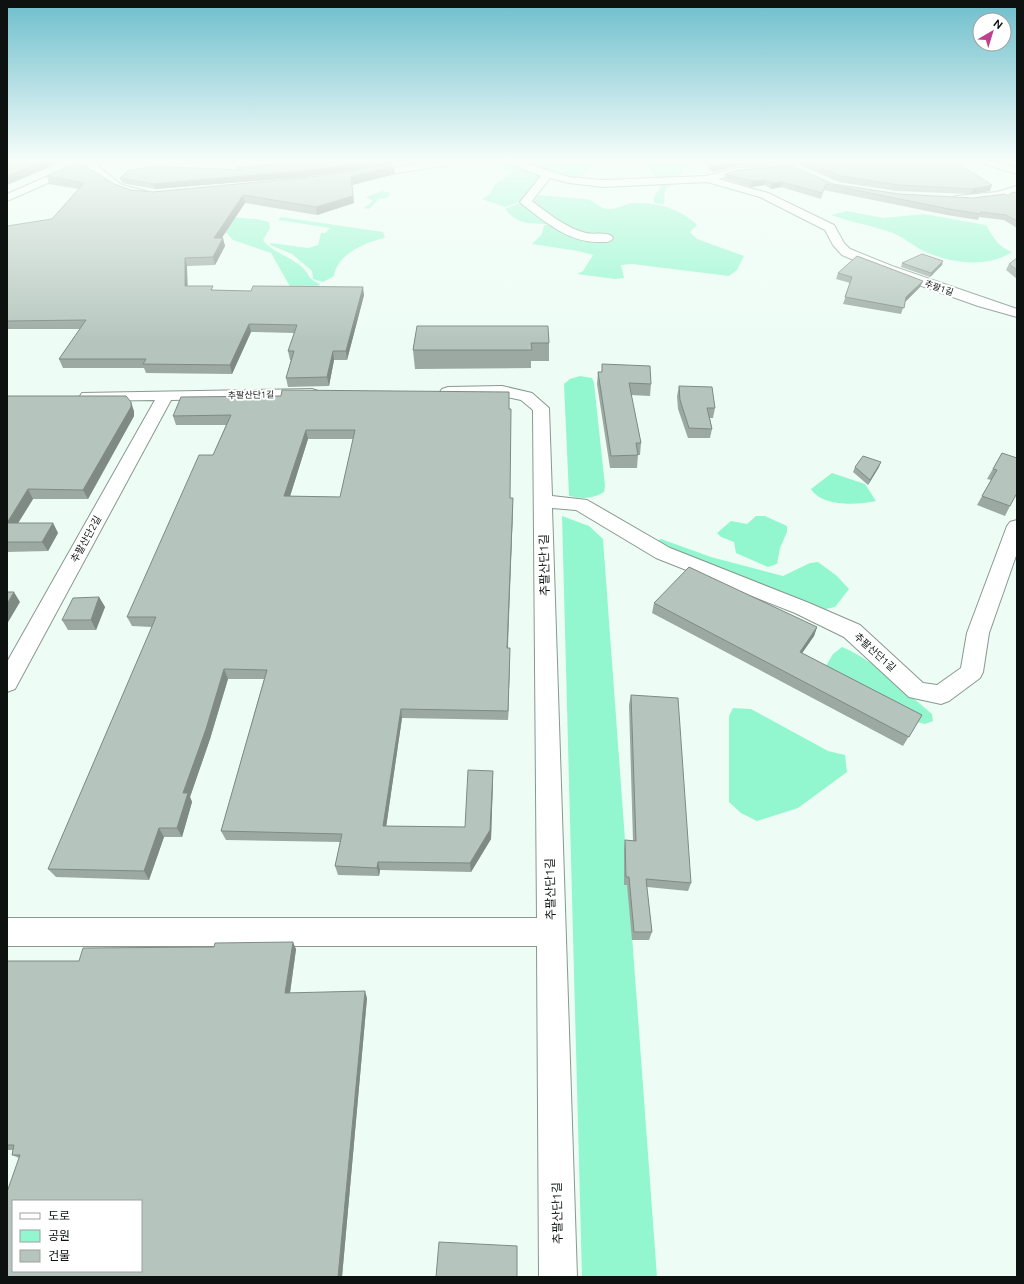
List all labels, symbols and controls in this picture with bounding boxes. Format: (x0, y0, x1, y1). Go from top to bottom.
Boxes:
north arrow (972, 12, 1012, 52)
text: N (991, 17, 1005, 31)
street label: 추팔1길 (923, 278, 955, 298)
street label: 추팔산단1길 (228, 390, 274, 400)
street label: 추팔산단2길 (69, 514, 103, 564)
street label: 추팔산단1길 (537, 534, 551, 596)
street label: 추팔산단1길 (852, 631, 898, 673)
street label: 추팔산단1길 (543, 858, 557, 920)
street label: 추팔산단1길 (550, 1182, 564, 1244)
legend (12, 1200, 142, 1272)
text: 도로 (48, 1209, 70, 1222)
text: 공원 (48, 1229, 70, 1242)
text: 건물 (48, 1249, 70, 1262)

